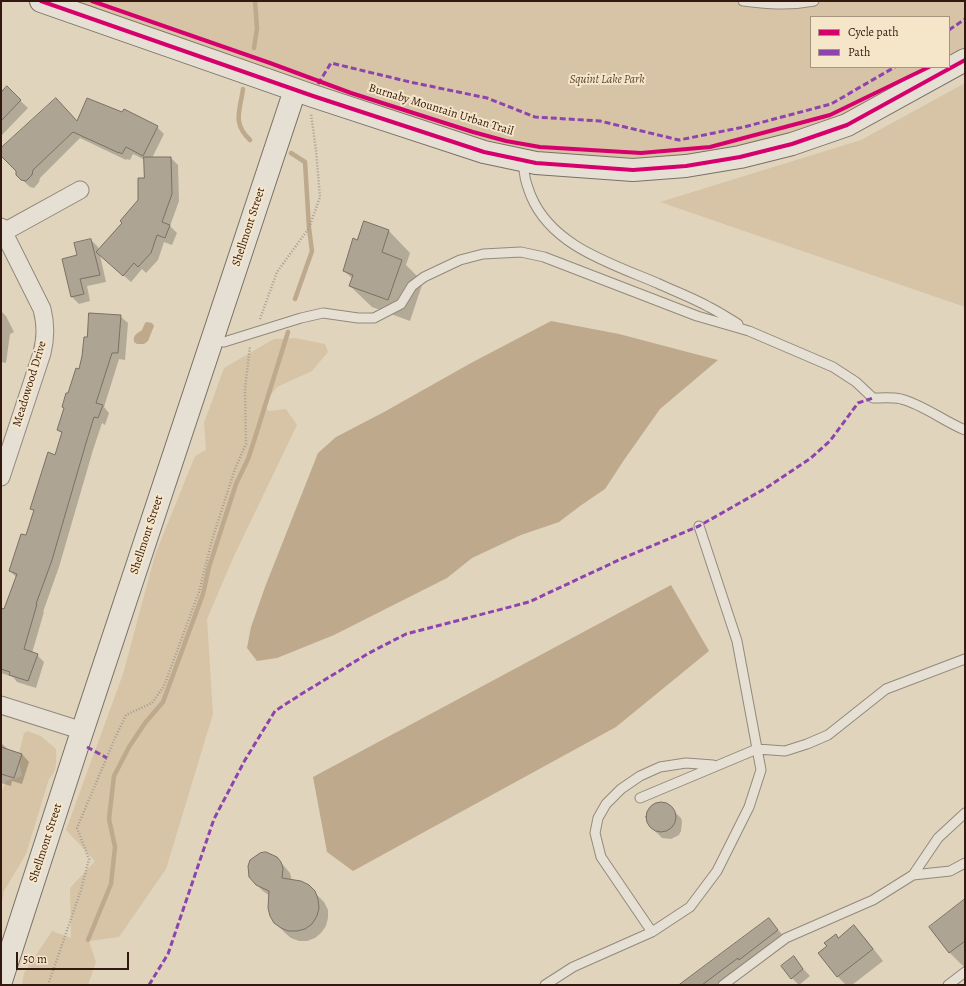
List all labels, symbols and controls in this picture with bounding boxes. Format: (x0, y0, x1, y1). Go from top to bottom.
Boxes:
legend (810, 16, 950, 68)
text: Cycle path (848, 24, 899, 40)
text: Path (848, 44, 870, 60)
park label: Squint Lake Park (569, 73, 645, 87)
street label: Burnaby Mountain Urban Trail (367, 81, 515, 139)
street label: Shellmont Street (229, 186, 269, 268)
street label: Meadowood Drive (10, 339, 50, 429)
street label: Shellmont Street (127, 494, 167, 576)
street label: Shellmont Street (26, 802, 66, 884)
scale bar (18, 944, 131, 970)
text: 50 m (23, 951, 47, 967)

